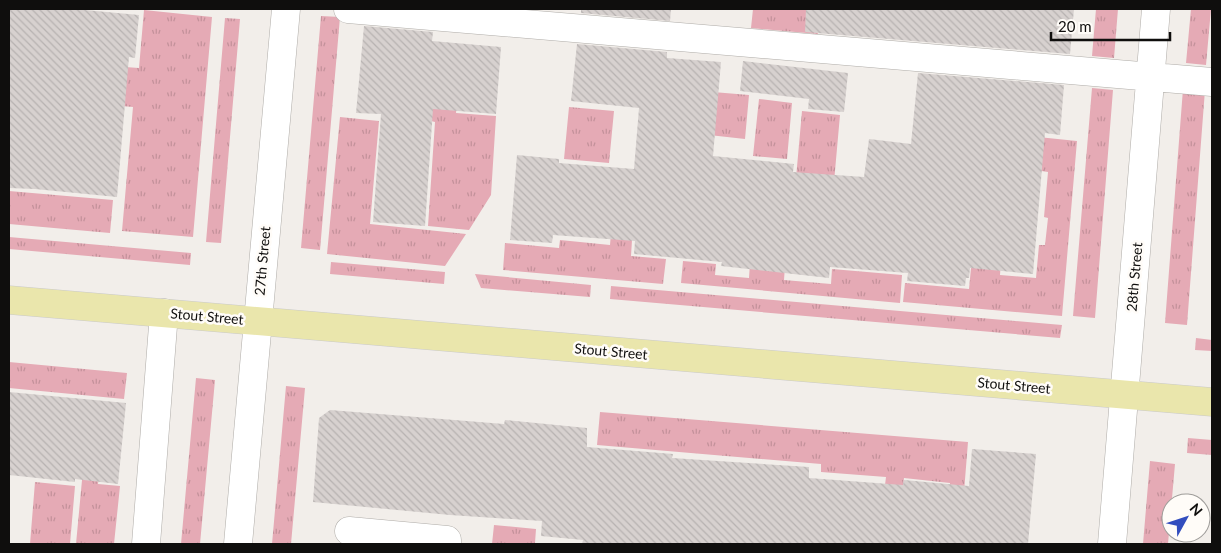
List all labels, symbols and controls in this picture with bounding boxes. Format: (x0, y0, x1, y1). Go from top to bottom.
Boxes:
scale bar (1051, 10, 1170, 42)
text: 20 m (1058, 17, 1092, 35)
street label: 27th Street (251, 226, 273, 296)
street label: 28th Street (1123, 242, 1145, 312)
street label: Stout Street (170, 304, 244, 328)
street label: Stout Street (574, 339, 648, 363)
street label: Stout Street (977, 373, 1051, 397)
north arrow (1161, 493, 1211, 543)
text: N (1186, 500, 1206, 519)

